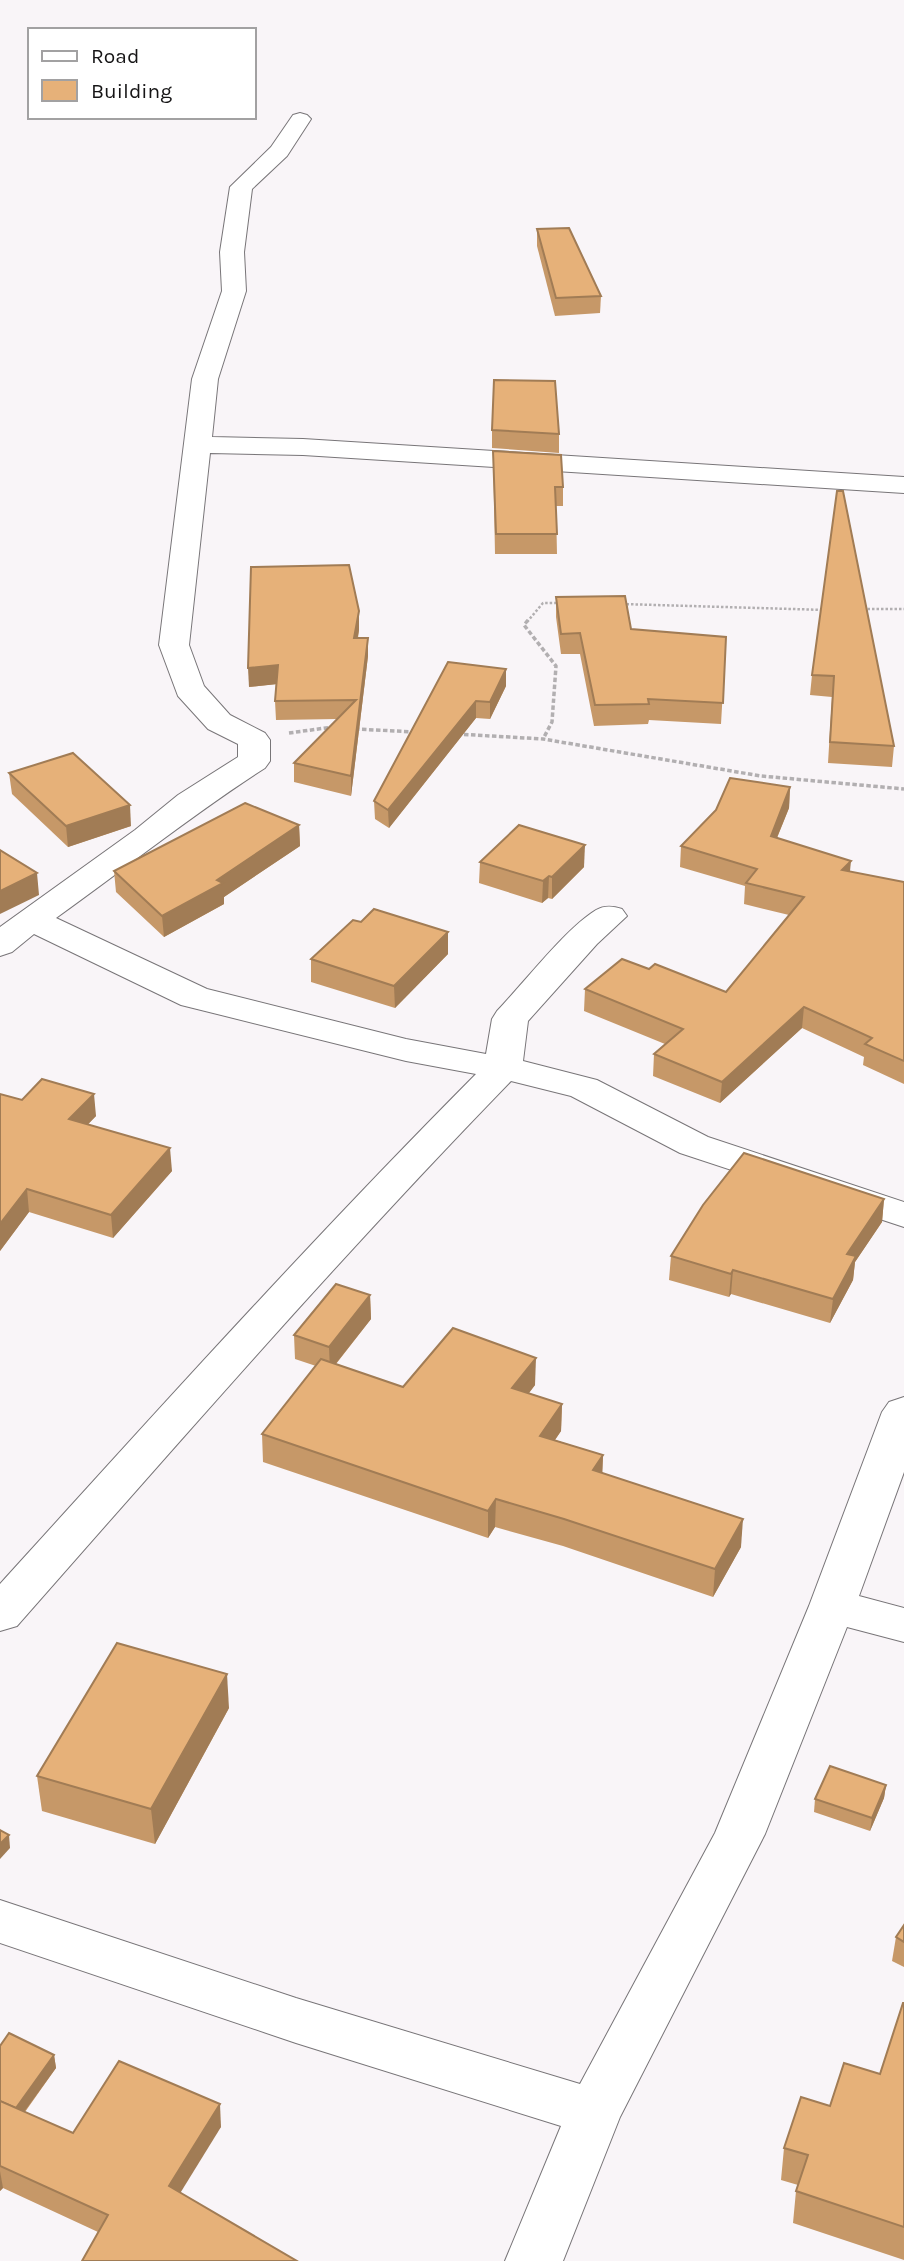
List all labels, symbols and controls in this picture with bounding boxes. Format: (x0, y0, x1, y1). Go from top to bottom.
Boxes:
legend (28, 28, 256, 119)
text: Road (91, 44, 139, 68)
text: Building (91, 79, 172, 103)

